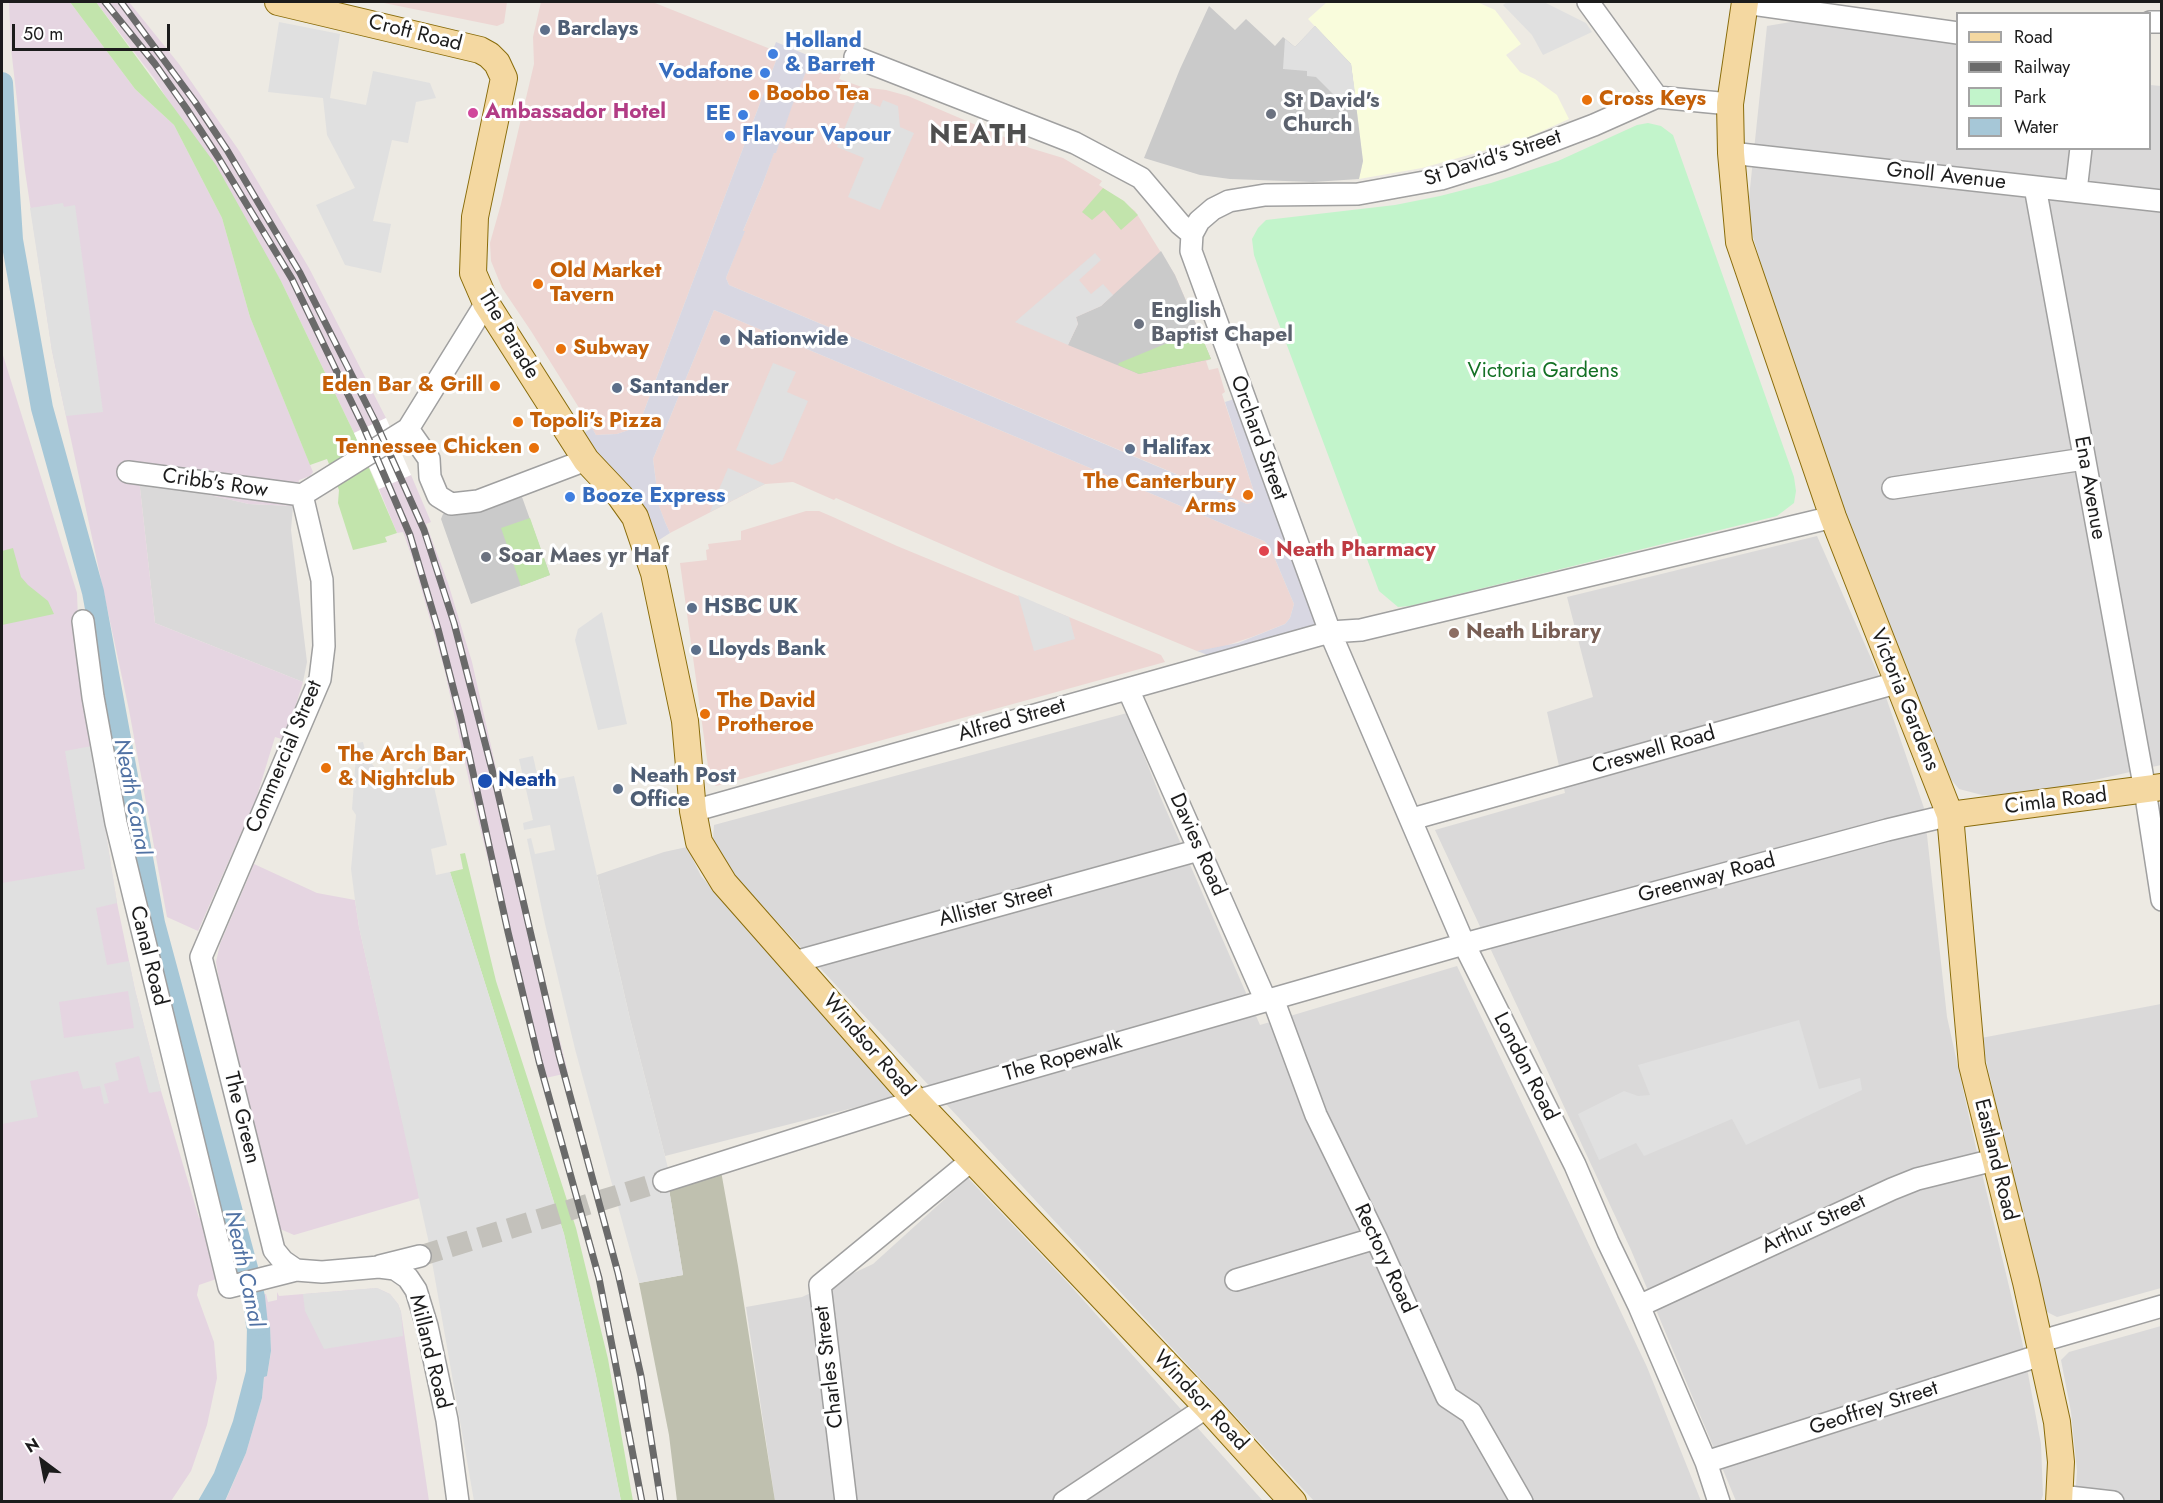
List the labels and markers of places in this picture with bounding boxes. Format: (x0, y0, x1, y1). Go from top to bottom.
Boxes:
place label: Barclays (557, 17, 638, 43)
marker: Barclays (538, 23, 552, 37)
place label: Holland & Barrett (785, 29, 875, 79)
marker: Holland & Barrett (766, 47, 780, 61)
place label: Vodafone (659, 60, 753, 86)
marker: Vodafone (758, 66, 772, 80)
place label: Boobo Tea (766, 82, 869, 108)
place label: Cross Keys (1599, 87, 1706, 113)
marker: Boobo Tea (747, 88, 761, 102)
place label: St David's Church (1283, 89, 1379, 139)
marker: Cross Keys (1580, 93, 1594, 107)
place label: Ambassador Hotel (485, 100, 666, 126)
place label: EE (706, 102, 731, 128)
marker: Ambassador Hotel (466, 106, 480, 120)
marker: St David's Church (1264, 107, 1278, 121)
marker: EE (736, 108, 750, 122)
place label: Flavour Vapour (742, 123, 891, 149)
marker: Flavour Vapour (723, 129, 737, 143)
place label: Old Market Tavern (550, 259, 661, 309)
marker: Old Market Tavern (531, 277, 545, 291)
place label: English Baptist Chapel (1151, 299, 1293, 349)
marker: English Baptist Chapel (1132, 317, 1146, 331)
place label: Nationwide (737, 327, 849, 353)
marker: Nationwide (718, 333, 732, 347)
place label: Subway (573, 336, 649, 362)
marker: Subway (554, 342, 568, 356)
place label: Eden Bar & Grill (322, 373, 483, 399)
place label: Santander (629, 375, 729, 401)
marker: Eden Bar & Grill (488, 379, 502, 393)
marker: Santander (610, 381, 624, 395)
place label: Topoli's Pizza (530, 409, 662, 435)
marker: Topoli's Pizza (511, 415, 525, 429)
place label: Tennessee Chicken (336, 435, 522, 461)
place label: Halifax (1142, 436, 1211, 462)
marker: Tennessee Chicken (527, 441, 541, 455)
marker: Halifax (1123, 442, 1137, 456)
place label: The Canterbury Arms (1083, 470, 1236, 520)
place label: Booze Express (582, 484, 726, 510)
marker: The Canterbury Arms (1241, 488, 1255, 502)
marker: Booze Express (563, 490, 577, 504)
place label: Neath Pharmacy (1276, 538, 1436, 564)
place label: Soar Maes yr Haf (498, 544, 669, 570)
marker: Neath Pharmacy (1257, 544, 1271, 558)
marker: Soar Maes yr Haf (479, 550, 493, 564)
place label: HSBC UK (704, 595, 798, 621)
marker: HSBC UK (685, 601, 699, 615)
place label: Neath Library (1466, 620, 1601, 646)
marker: Neath Library (1447, 626, 1461, 640)
place label: Lloyds Bank (708, 637, 826, 663)
marker: Lloyds Bank (689, 643, 703, 657)
place label: The David Protheroe (717, 689, 815, 739)
marker: The David Protheroe (698, 707, 712, 721)
place label: The Arch Bar & Nightclub (338, 743, 466, 793)
marker: The Arch Bar & Nightclub (319, 761, 333, 775)
place label: Neath Post Office (630, 764, 736, 814)
place label: Neath (498, 768, 557, 794)
marker: Neath (476, 772, 494, 790)
marker: Neath Post Office (611, 782, 625, 796)

